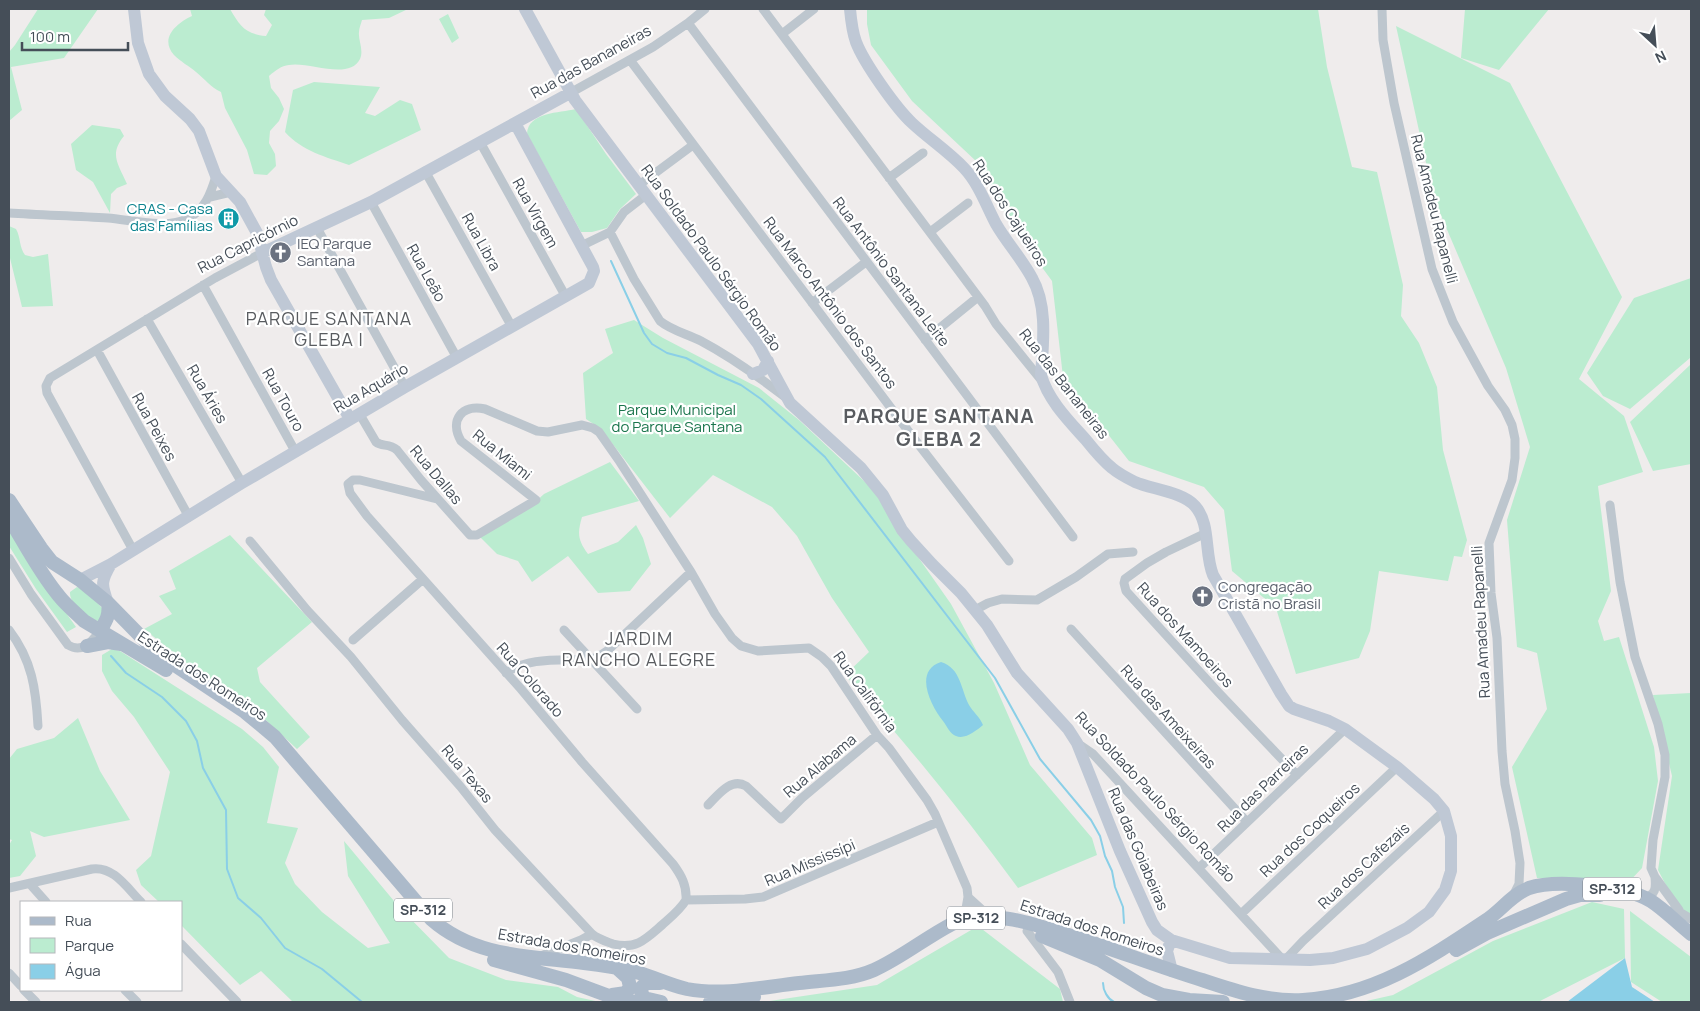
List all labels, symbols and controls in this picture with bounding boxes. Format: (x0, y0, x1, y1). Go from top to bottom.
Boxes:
scale bar (22, 20, 129, 52)
street label: Rua das Bananeiras (527, 20, 655, 103)
north arrow (1630, 20, 1680, 70)
text: 100 m (30, 26, 70, 47)
text: N (1652, 46, 1670, 68)
street label: Rua Amadeu Rapanelli (1406, 132, 1463, 286)
street label: Rua dos Cajueiros (968, 155, 1053, 271)
street label: Rua Soldado Paulo Sérgio Romão (636, 160, 786, 356)
street label: Rua Virgem (508, 174, 563, 252)
street label: Rua Antônio Santana Leite (828, 193, 955, 351)
place label: CRAS - Casa das Famílias (127, 198, 213, 236)
building icon: CRAS - Casa das Famílias (217, 206, 241, 230)
street label: Rua Capricórnio (194, 209, 302, 278)
street label: Rua Libra (457, 209, 506, 274)
street label: Rua Marco Antônio dos Santos (759, 212, 902, 393)
place label: IEQ Parque Santana (297, 233, 372, 271)
street label: Rua Leão (402, 240, 451, 306)
church icon: IEQ Parque Santana (269, 241, 293, 265)
district label: PARQUE SANTANA GLEBA I (246, 306, 412, 351)
street label: Rua das Bananeiras (1015, 324, 1114, 443)
street label: Rua Aquário (330, 358, 412, 417)
street label: Rua Áries (182, 360, 233, 427)
street label: Rua Touro (257, 364, 309, 435)
street label: Rua Peixes (127, 389, 182, 465)
park label: Parque Municipal do Parque Santana (612, 399, 742, 437)
district label: PARQUE SANTANA GLEBA 2 (843, 402, 1035, 452)
street label: Rua Miami (468, 424, 536, 485)
street label: Rua Dallas (405, 441, 467, 509)
street label: Rua Amadeu Rapanelli (1466, 545, 1495, 699)
place label: Congregação Cristã no Brasil (1218, 576, 1321, 614)
street label: Rua dos Mamoeiros (1132, 577, 1238, 692)
church icon: Congregação Cristã no Brasil (1190, 584, 1214, 608)
street label: Estrada dos Romeiros (134, 626, 271, 725)
district label: JARDIM RANCHO ALEGRE (562, 626, 716, 671)
street label: Rua Colorado (492, 638, 569, 722)
street label: Rua Califórnia (829, 647, 902, 737)
street label: Rua das Ameixeiras (1116, 660, 1221, 773)
street label: Rua Soldado Paulo Sérgio Romão (1071, 707, 1240, 887)
street label: Rua Alabama (779, 729, 861, 802)
street label: Rua das Parreiras (1213, 739, 1313, 837)
street label: Rua Texas (437, 740, 498, 807)
street label: Rua dos Coqueiros (1255, 778, 1364, 882)
street label: Rua das Goiabeiras (1103, 784, 1174, 914)
street label: Rua dos Cafezais (1313, 818, 1414, 914)
street label: Rua Mississípi (761, 834, 858, 891)
road number: SP-312 (1583, 878, 1641, 901)
street label: Estrada dos Romeiros (1018, 894, 1167, 961)
road number: SP-312 (394, 898, 452, 922)
legend (20, 901, 182, 991)
road number: SP-312 (947, 906, 1005, 930)
text: Rua (65, 910, 92, 931)
street label: Estrada dos Romeiros (496, 923, 648, 970)
text: Parque (65, 935, 114, 956)
text: Água (65, 960, 101, 981)

